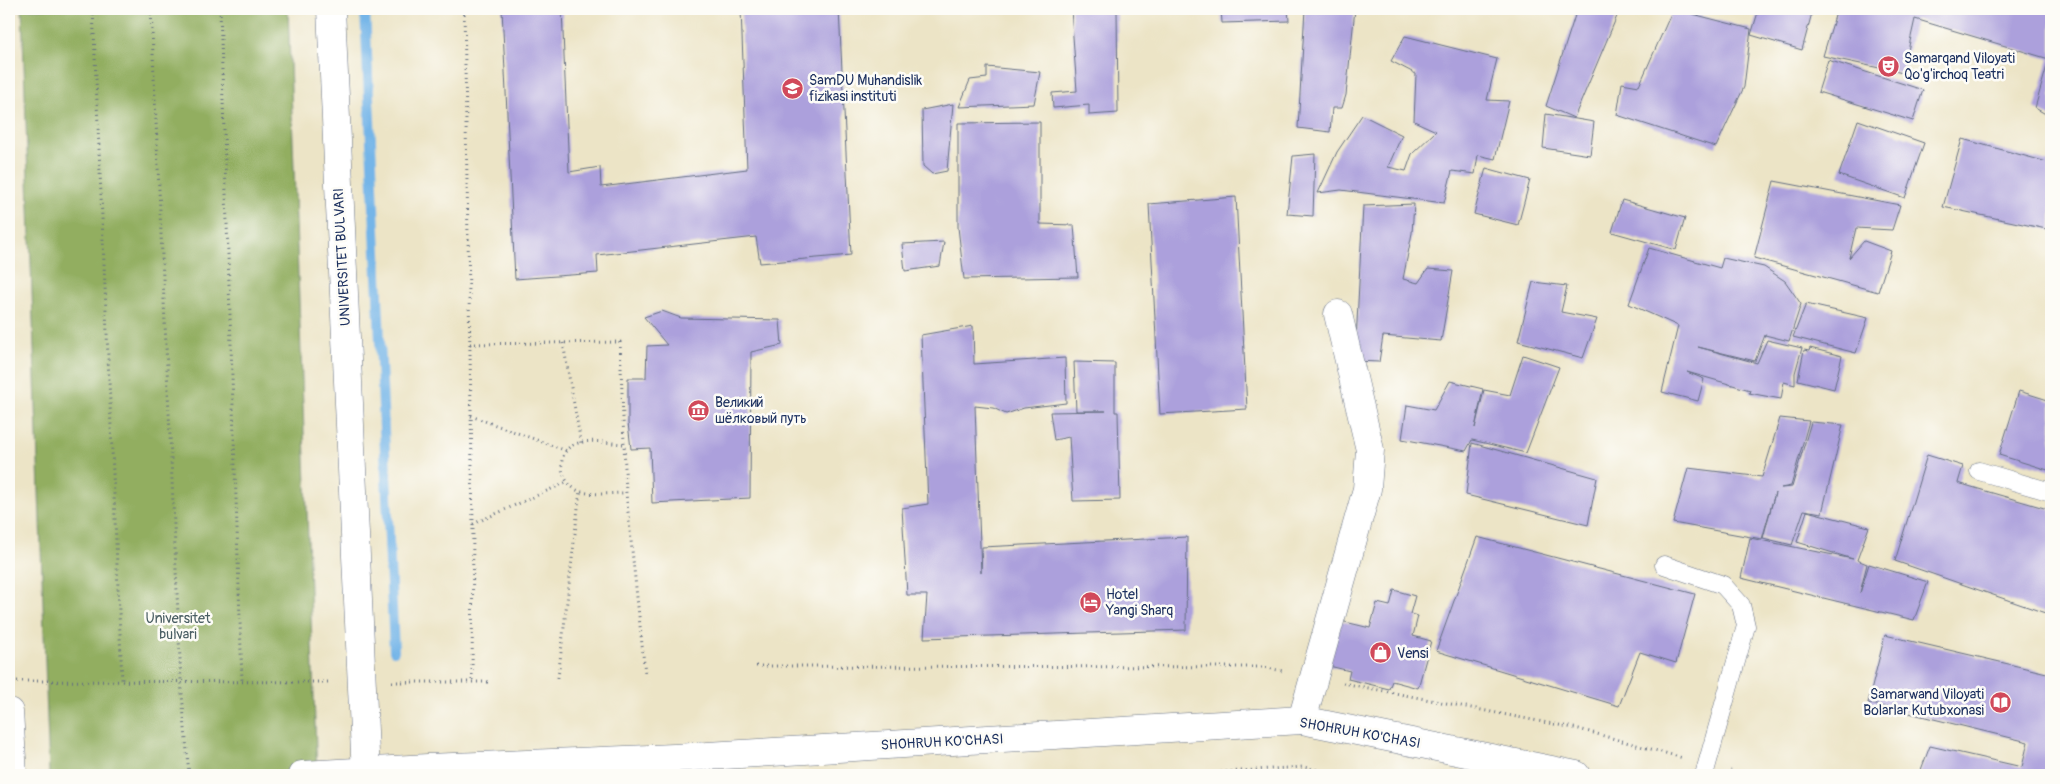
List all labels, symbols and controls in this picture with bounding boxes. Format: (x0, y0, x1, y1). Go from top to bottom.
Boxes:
place label: Samarqand Viloyati Qo'g'irchoq Teatri (1904, 50, 2016, 83)
theatre icon: Samarqand Viloyati Qo'g'irchoq Teatri (1876, 54, 1900, 78)
place label: SamDU Muhandislik fizikasi instituti (809, 72, 922, 105)
school or university icon: SamDU Muhandislik fizikasi instituti (781, 76, 805, 100)
street label: UNIVERSITET BULVARI (330, 188, 354, 326)
place label: Великий шёлковый путь (715, 394, 807, 427)
museum icon: Великий шёлковый путь (687, 398, 711, 422)
place label: Hotel Yangi Sharq (1105, 586, 1173, 619)
hotel icon: Hotel Yangi Sharq (1078, 590, 1102, 614)
park label: Universitet bulvari (145, 610, 211, 643)
shop icon: Vensi (1369, 641, 1393, 665)
place label: Vensi (1397, 645, 1429, 662)
place label: Samarwand Viloyati Bolarlar Kutubxonasi (1863, 686, 1985, 719)
library icon: Samarwand Viloyati Bolarlar Kutubxonasi (1988, 690, 2012, 714)
street label: SHOHRUH KO'CHASI (1298, 714, 1422, 752)
street label: SHOHRUH KO'CHASI (880, 730, 1004, 754)

